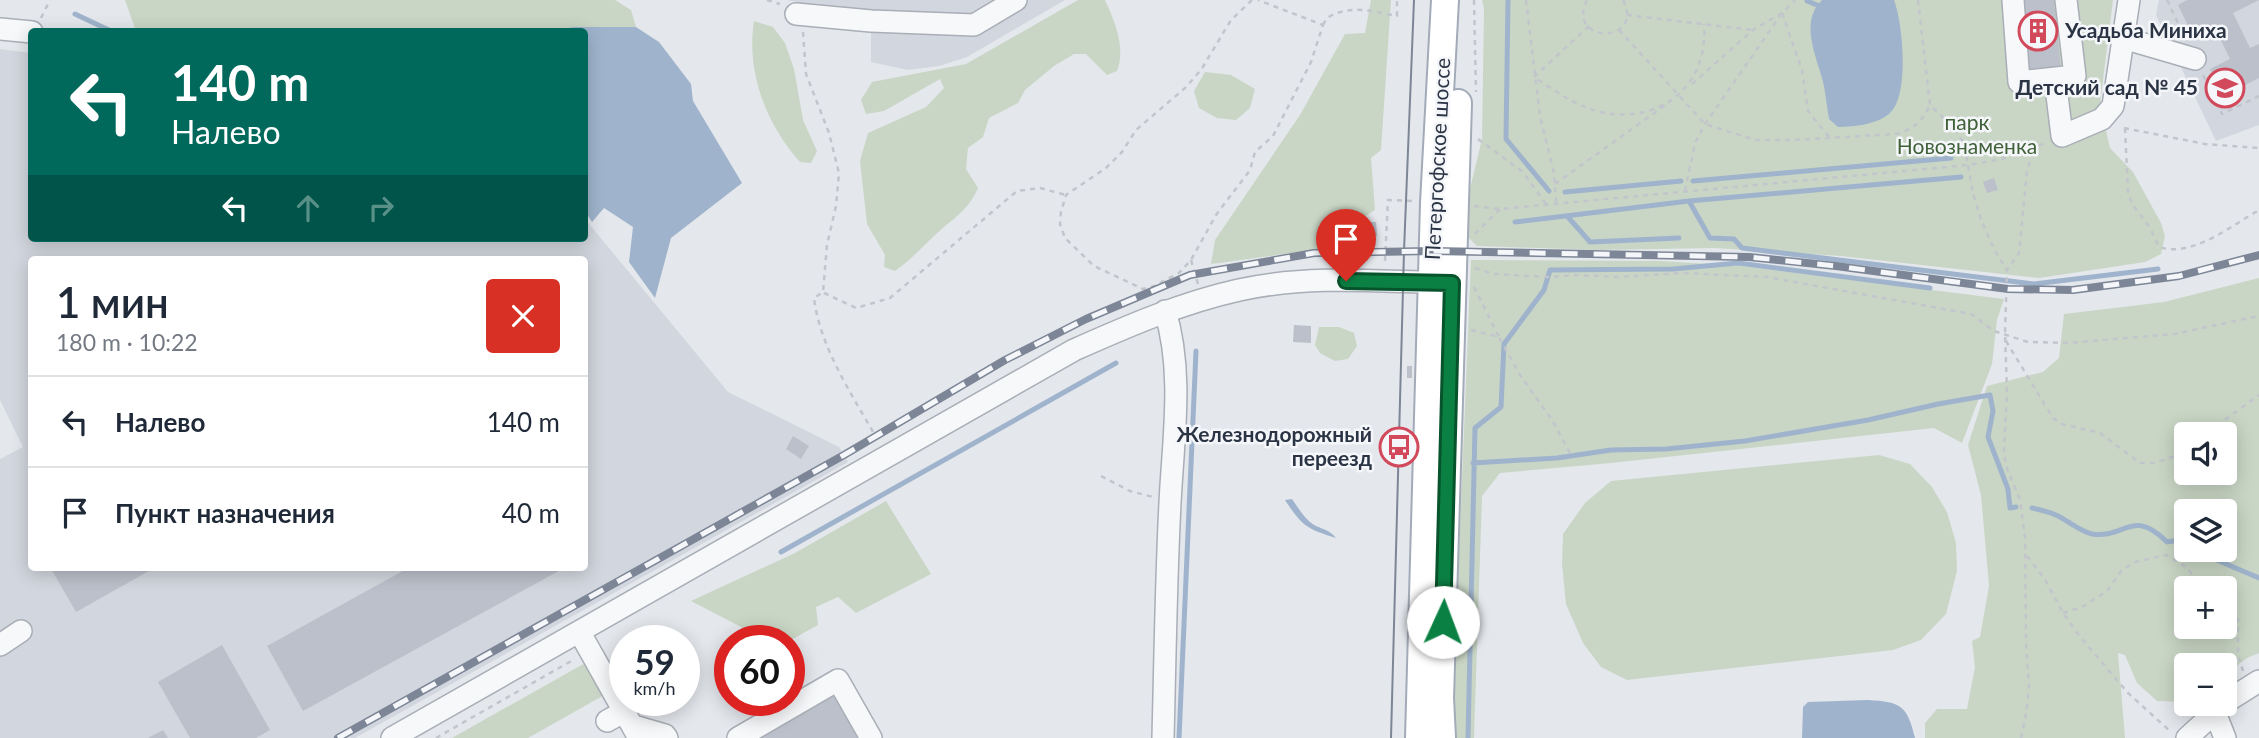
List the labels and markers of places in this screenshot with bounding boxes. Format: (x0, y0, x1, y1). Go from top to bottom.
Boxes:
building icon: Усадьба Миниха (2017, 10, 2059, 52)
place label: Усадьба Миниха (2064, 17, 2227, 42)
school or university icon: Детский сад № 45 (2204, 67, 2246, 109)
place label: Детский сад № 45 (2015, 74, 2198, 99)
pin (1316, 209, 1376, 281)
place label: Железнодорожный переезд (1177, 421, 1372, 470)
bus stop icon: Железнодорожный переезд (1378, 426, 1420, 468)

